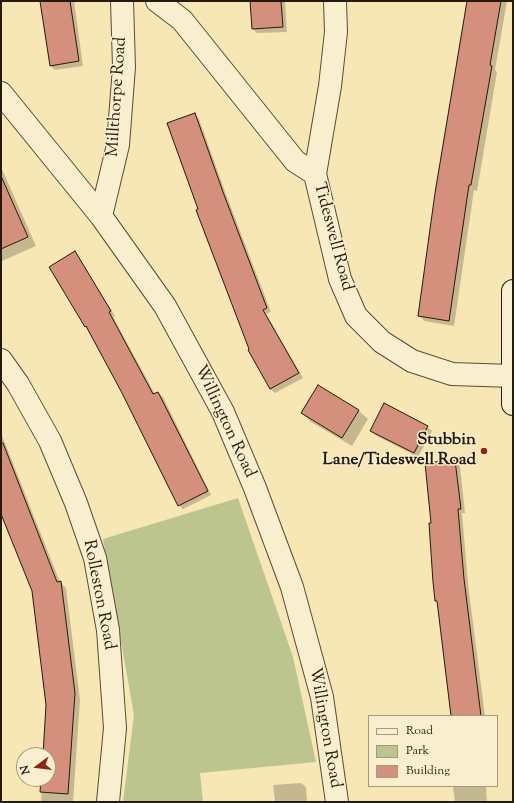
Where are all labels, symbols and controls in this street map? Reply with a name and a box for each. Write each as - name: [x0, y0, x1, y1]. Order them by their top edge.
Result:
- street label: Millthorpe Road: [104, 36, 132, 158]
- street label: Tideswell Road: [308, 181, 356, 293]
- street label: Willington Road: [189, 362, 259, 482]
- place label: Stubbin Lane/Tideswell Road: [323, 431, 476, 471]
- marker: Stubbin Lane/Tideswell Road: [479, 446, 489, 456]
- street label: Rolleston Road: [77, 538, 119, 652]
- street label: Willington Road: [303, 666, 345, 790]
- legend: [368, 715, 498, 787]
- text: Road: [406, 722, 433, 740]
- text: Park: [406, 742, 429, 760]
- north arrow: [16, 747, 56, 787]
- text: Building: [406, 762, 450, 780]
- text: N: [17, 764, 34, 776]

